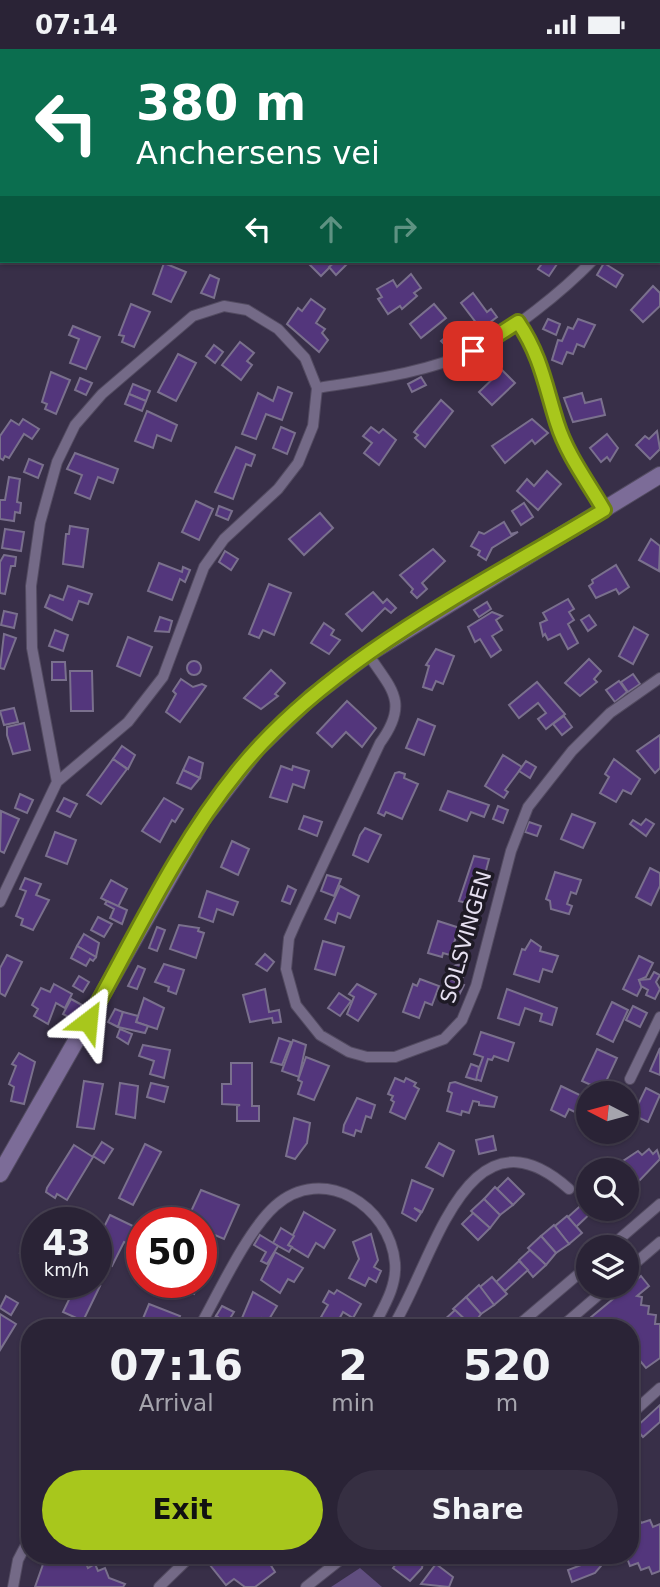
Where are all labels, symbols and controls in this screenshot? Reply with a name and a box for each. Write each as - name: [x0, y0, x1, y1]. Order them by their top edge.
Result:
- text: 07:14: [35, 10, 118, 40]
- text: 380 m: [136, 75, 306, 132]
- icon: left: [21, 77, 112, 168]
- text: Anchersens vei: [136, 134, 380, 172]
- icon: left: [239, 210, 277, 248]
- icon: ahead: [312, 210, 350, 248]
- icon: right: [385, 210, 423, 248]
- pin: [443, 321, 503, 381]
- icon: arrive: [454, 332, 492, 370]
- street label: SOLSVINGEN: [436, 868, 496, 1006]
- position arrow: [51, 984, 125, 1058]
- north arrow: [576, 1081, 639, 1145]
- map controls: [576, 1081, 639, 1298]
- button: search: [576, 1158, 639, 1221]
- speed limit sign: 50: [126, 1207, 217, 1298]
- text: 43: [42, 1223, 91, 1263]
- button: layers: [576, 1235, 639, 1298]
- text: km/h: [44, 1259, 89, 1280]
- text: 07:16: [109, 1341, 243, 1390]
- text: 2: [338, 1341, 368, 1390]
- text: 520: [463, 1341, 551, 1390]
- text: Arrival: [139, 1390, 214, 1416]
- text: min: [331, 1390, 375, 1416]
- text: m: [496, 1390, 518, 1416]
- button: Exit: [42, 1470, 323, 1550]
- button: Share: [337, 1470, 618, 1550]

